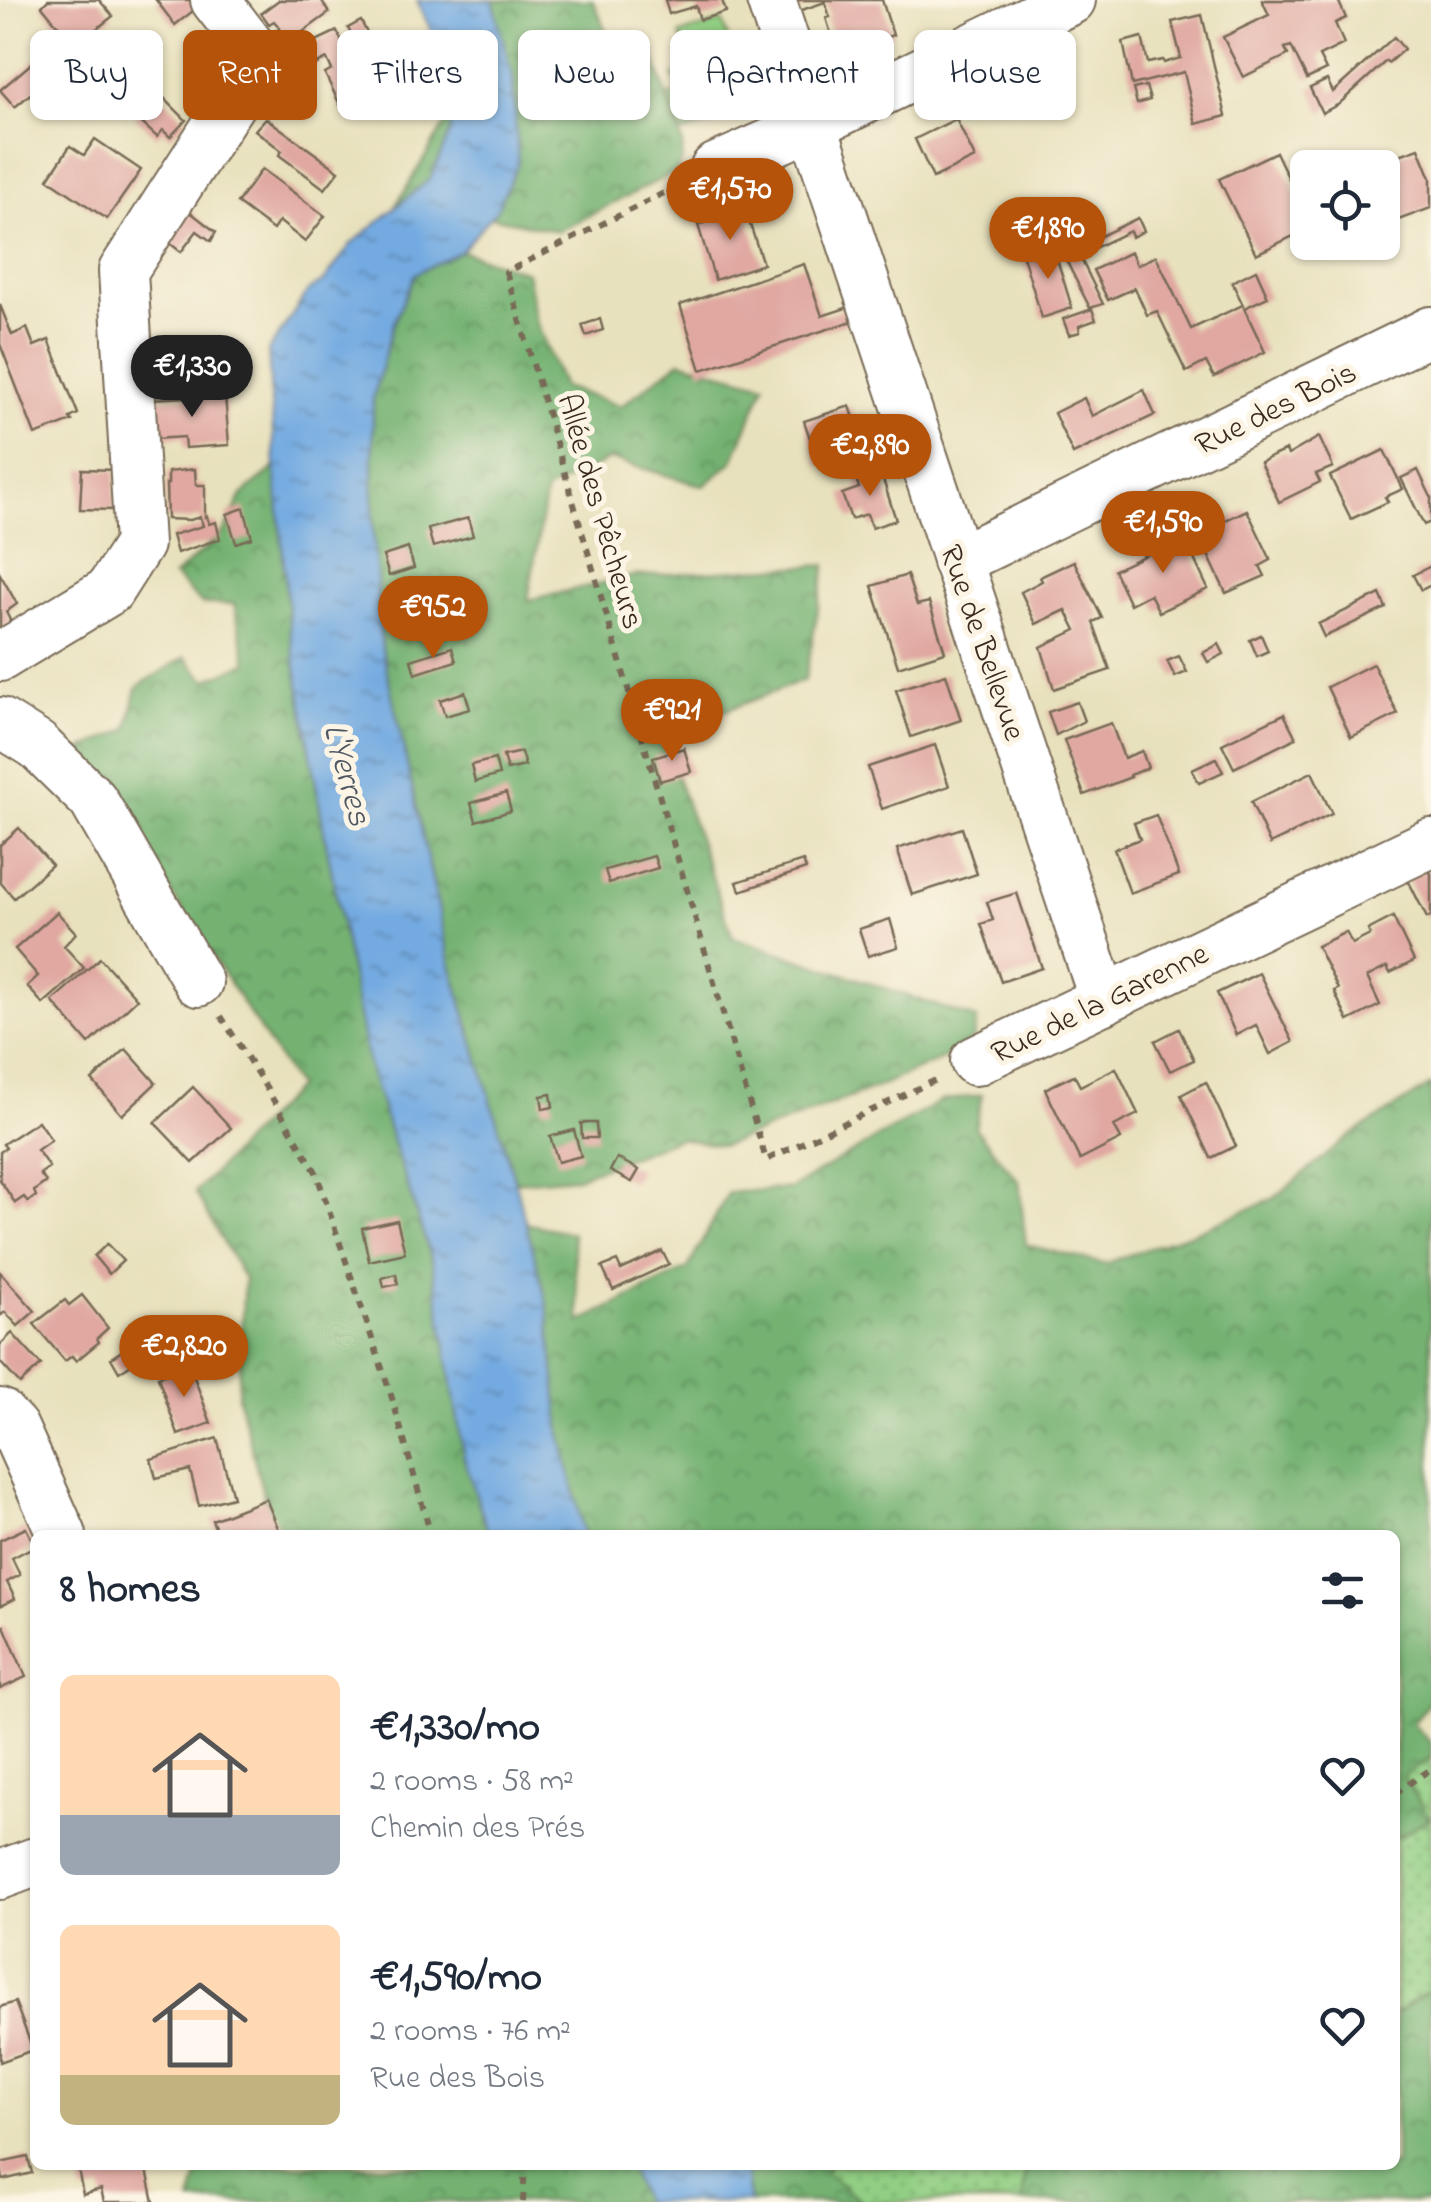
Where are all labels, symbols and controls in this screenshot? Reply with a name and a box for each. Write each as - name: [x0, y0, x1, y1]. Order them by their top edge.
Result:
- chip: Buy: [30, 30, 163, 120]
- chip: Rent: [183, 30, 317, 120]
- chip: Filters: [337, 30, 498, 120]
- chip: New: [518, 30, 650, 120]
- chip: Apartment: [670, 30, 894, 120]
- chip: House: [914, 30, 1076, 120]
- map controls: [1290, 150, 1400, 260]
- button: locate: [1290, 150, 1400, 260]
- pin: €1,570: [649, 158, 811, 243]
- text: €1,570: [688, 167, 772, 214]
- pin: €1,890: [967, 197, 1129, 282]
- text: €1,890: [1011, 206, 1085, 253]
- pin: €1,330: [111, 335, 273, 420]
- text: €1,330: [153, 344, 231, 391]
- street label: Rue des Bois: [1188, 351, 1366, 470]
- street label: Allée des Pêcheurs: [543, 389, 655, 635]
- pin: €2,890: [789, 414, 951, 499]
- text: €2,890: [830, 423, 910, 470]
- pin: €1,590: [1082, 491, 1244, 576]
- text: €1,590: [1123, 500, 1203, 547]
- street label: Rue de Bellevue: [925, 539, 1036, 748]
- pin: €952: [374, 576, 492, 661]
- text: €952: [400, 585, 466, 632]
- pin: €921: [613, 679, 731, 764]
- text: €921: [643, 688, 701, 735]
- water label: L'Yerres: [308, 718, 384, 832]
- street label: Rue de la Garenne: [984, 932, 1218, 1078]
- pin: €2,820: [103, 1315, 265, 1400]
- text: €2,820: [141, 1324, 227, 1371]
- text: 8 homes: [60, 1560, 201, 1621]
- icon: filters: [1315, 1563, 1370, 1618]
- text: €1,330/mo: [370, 1698, 540, 1759]
- icon: home: [140, 1715, 260, 1835]
- icon: heart: [1315, 1748, 1370, 1803]
- text: 2 rooms · 58 m²: [370, 1759, 574, 1806]
- text: Chemin des Prés: [370, 1806, 585, 1853]
- text: €1,590/mo: [370, 1948, 542, 2009]
- icon: home: [140, 1965, 260, 2085]
- icon: heart: [1315, 1998, 1370, 2053]
- text: 2 rooms · 76 m²: [370, 2009, 571, 2056]
- text: Rue des Bois: [370, 2056, 545, 2103]

